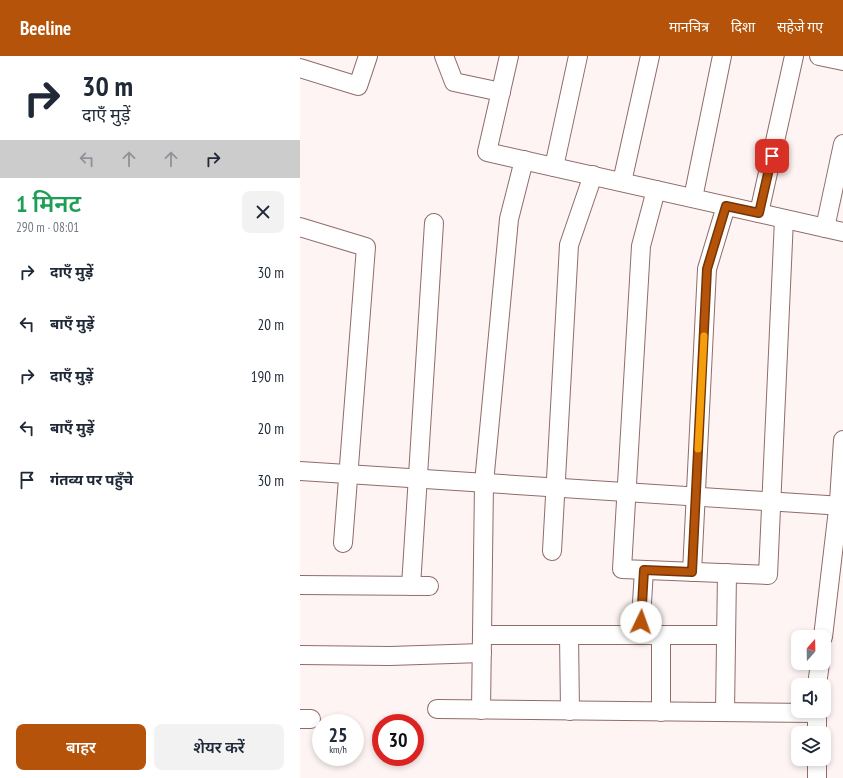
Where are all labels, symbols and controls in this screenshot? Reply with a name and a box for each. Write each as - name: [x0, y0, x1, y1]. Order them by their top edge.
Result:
- text: Beeline: [20, 16, 71, 40]
- text: मानचित्र: [669, 18, 709, 36]
- text: दिशा: [731, 18, 755, 36]
- text: सहेजे गए: [777, 18, 823, 36]
- text: 30 m: [82, 67, 133, 104]
- icon: right: [16, 72, 68, 124]
- text: दाएँ मुड़ें: [82, 103, 130, 126]
- pin: [755, 139, 789, 173]
- icon: arrive: [761, 145, 783, 167]
- icon: left: [76, 148, 98, 170]
- icon: ahead: [118, 148, 140, 170]
- icon: ahead: [160, 148, 182, 170]
- icon: right: [202, 148, 224, 170]
- text: 1 मिनट: [16, 188, 81, 219]
- button: close: [242, 191, 284, 233]
- text: 290 m · 08:01: [16, 219, 79, 236]
- icon: right: [16, 261, 38, 283]
- text: दाएँ मुड़ें: [50, 262, 93, 281]
- text: 30 m: [258, 263, 284, 282]
- icon: left: [16, 313, 38, 335]
- text: बाएँ मुड़ें: [50, 314, 94, 333]
- text: 20 m: [258, 315, 284, 334]
- icon: right: [16, 365, 38, 387]
- text: दाएँ मुड़ें: [50, 366, 93, 385]
- text: 190 m: [251, 367, 284, 386]
- icon: left: [16, 417, 38, 439]
- text: बाएँ मुड़ें: [50, 418, 94, 437]
- text: 20 m: [258, 419, 284, 438]
- icon: arrive: [16, 469, 38, 491]
- text: गंतव्य पर पहुँचे: [50, 470, 133, 489]
- text: 30 m: [258, 471, 284, 490]
- position arrow: [620, 601, 662, 643]
- north arrow: [791, 630, 831, 670]
- map controls: [791, 630, 831, 766]
- button: sound: [791, 678, 831, 718]
- speed limit sign: 30: [372, 714, 424, 766]
- text: 25: [328, 722, 348, 748]
- button: बाहर: [16, 724, 146, 770]
- button: शेयर करें: [154, 724, 284, 770]
- button: layers: [791, 726, 831, 766]
- text: km/h: [329, 743, 347, 756]

